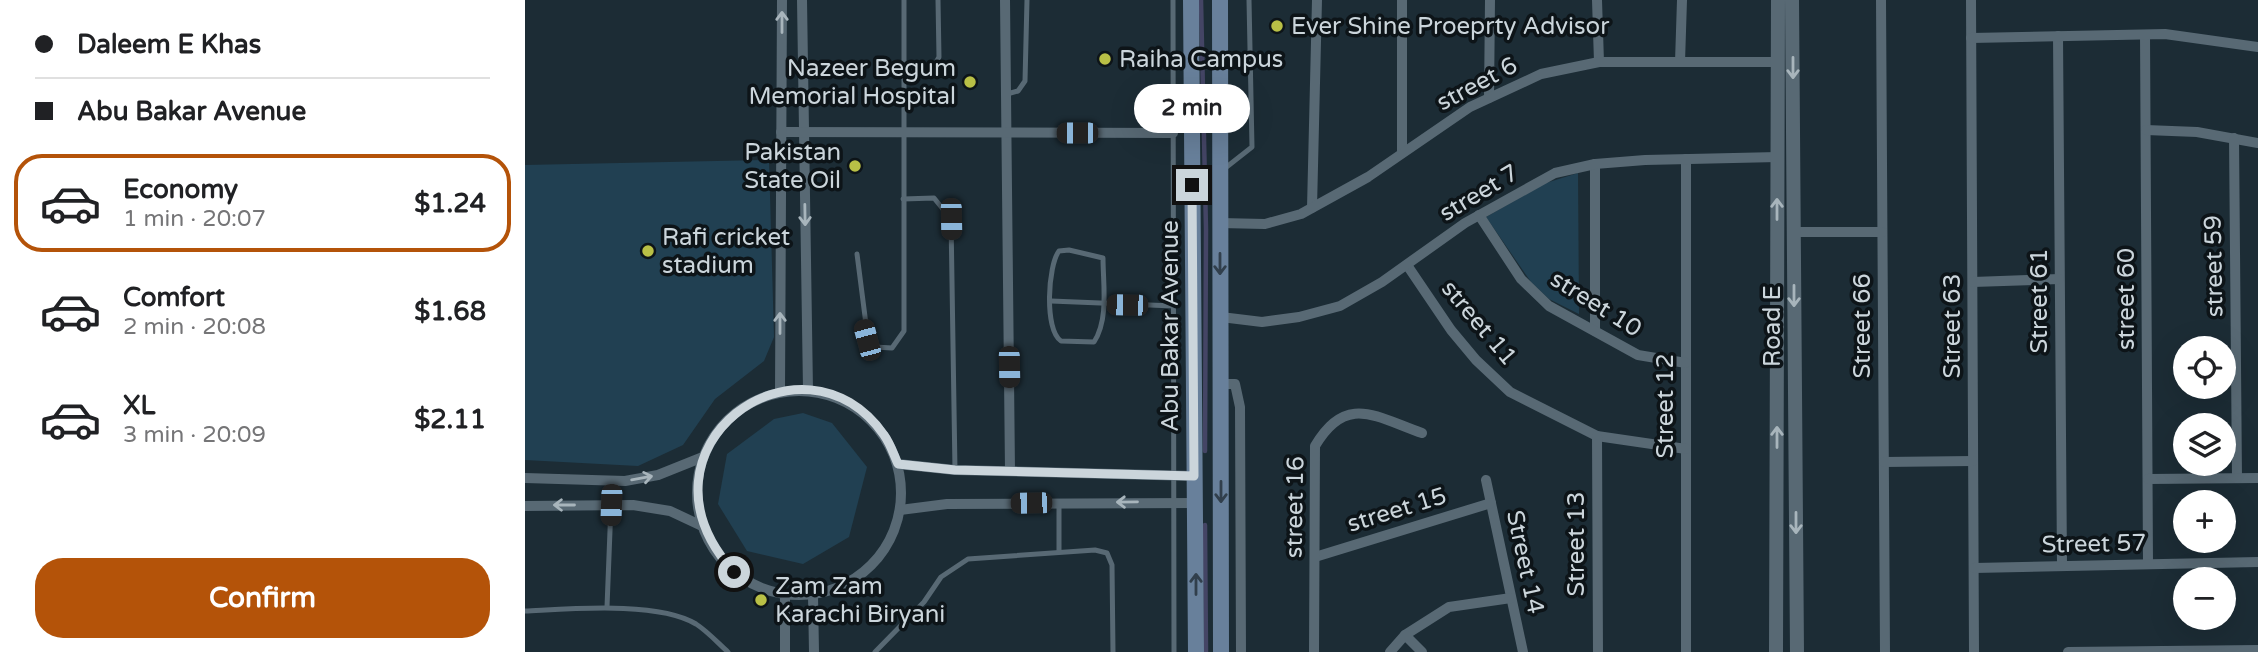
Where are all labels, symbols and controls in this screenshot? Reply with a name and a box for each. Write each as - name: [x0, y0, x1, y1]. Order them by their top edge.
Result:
- one-way arrow: [775, 11, 789, 34]
- place label: Ever Shine Proeprty Advisor: [1291, 12, 1610, 41]
- marker: Ever Shine Proeprty Advisor: [1269, 18, 1285, 34]
- text: Daleem E Khas: [77, 29, 261, 60]
- place label: Raiha Campus: [1119, 45, 1283, 74]
- marker: Raiha Campus: [1097, 51, 1113, 67]
- street label: street 6: [1432, 51, 1522, 117]
- place label: Nazeer Begum Memorial Hospital: [748, 54, 956, 111]
- one-way arrow: [1786, 56, 1799, 79]
- marker: Nazeer Begum Memorial Hospital: [962, 74, 978, 90]
- callout: 2 min: [1134, 83, 1250, 132]
- text: 2 min: [1161, 94, 1223, 122]
- text: Abu Bakar Avenue: [77, 96, 306, 127]
- car: [1057, 123, 1099, 144]
- place label: Pakistan State Oil: [744, 138, 841, 195]
- marker: Pakistan State Oil: [847, 158, 863, 174]
- street label: street 7: [1434, 158, 1524, 228]
- route end: [1176, 169, 1208, 201]
- icon: car: [39, 172, 102, 235]
- text: Economy: [123, 174, 238, 205]
- text: $1.24: [414, 188, 486, 219]
- car: [941, 198, 962, 240]
- one-way arrow: [1770, 198, 1784, 221]
- one-way arrow: [798, 203, 812, 226]
- text: 1 min · 20:07: [123, 205, 266, 233]
- street label: street 59: [2199, 215, 2229, 317]
- street label: Abu Bakar Avenue: [1156, 220, 1185, 432]
- place label: Rafi cricket stadium: [662, 223, 790, 280]
- marker: Rafi cricket stadium: [640, 243, 656, 259]
- street label: street 60: [2112, 248, 2141, 350]
- street label: Street 61: [2025, 249, 2054, 353]
- one-way arrow: [1213, 252, 1227, 275]
- street label: street 10: [1545, 265, 1647, 343]
- street label: Street 66: [1848, 274, 1877, 378]
- street label: Street 63: [1938, 274, 1967, 378]
- street label: street 11: [1435, 275, 1523, 371]
- icon: car: [39, 280, 102, 343]
- text: Comfort: [123, 282, 225, 313]
- one-way arrow: [1787, 284, 1801, 307]
- street label: Road E: [1758, 285, 1787, 367]
- car: [1106, 294, 1149, 316]
- text: $1.68: [414, 296, 486, 327]
- one-way arrow: [773, 312, 787, 335]
- text: 2 min · 20:08: [123, 313, 266, 341]
- car: [852, 317, 883, 363]
- map controls: [2173, 336, 2236, 630]
- button: locate: [2173, 336, 2236, 399]
- car: [999, 346, 1020, 388]
- street label: Street 12: [1651, 354, 1680, 458]
- icon: car: [39, 388, 102, 451]
- text: XL: [123, 390, 155, 421]
- text: $2.11: [414, 404, 486, 435]
- button: layers: [2173, 413, 2236, 476]
- text: 3 min · 20:09: [123, 421, 266, 449]
- one-way arrow: [1770, 426, 1784, 449]
- street label: street 16: [1280, 456, 1310, 558]
- one-way arrow: [630, 471, 653, 484]
- one-way arrow: [1214, 480, 1228, 503]
- street label: street 15: [1344, 481, 1450, 539]
- car: [600, 484, 623, 526]
- button: +: [2173, 490, 2236, 553]
- car: [1010, 492, 1053, 514]
- street label: Street 13: [1562, 492, 1591, 596]
- one-way arrow: [1116, 495, 1139, 509]
- one-way arrow: [553, 499, 576, 512]
- street label: Street 14: [1500, 508, 1550, 616]
- one-way arrow: [1789, 511, 1803, 534]
- street label: Street 57: [2041, 529, 2147, 559]
- route start: [718, 556, 750, 588]
- button: Confirm: [35, 558, 490, 638]
- button: −: [2173, 567, 2236, 630]
- place label: Zam Zam Karachi Biryani: [775, 572, 945, 629]
- one-way arrow: [1189, 573, 1203, 596]
- marker: Zam Zam Karachi Biryani: [753, 592, 769, 608]

